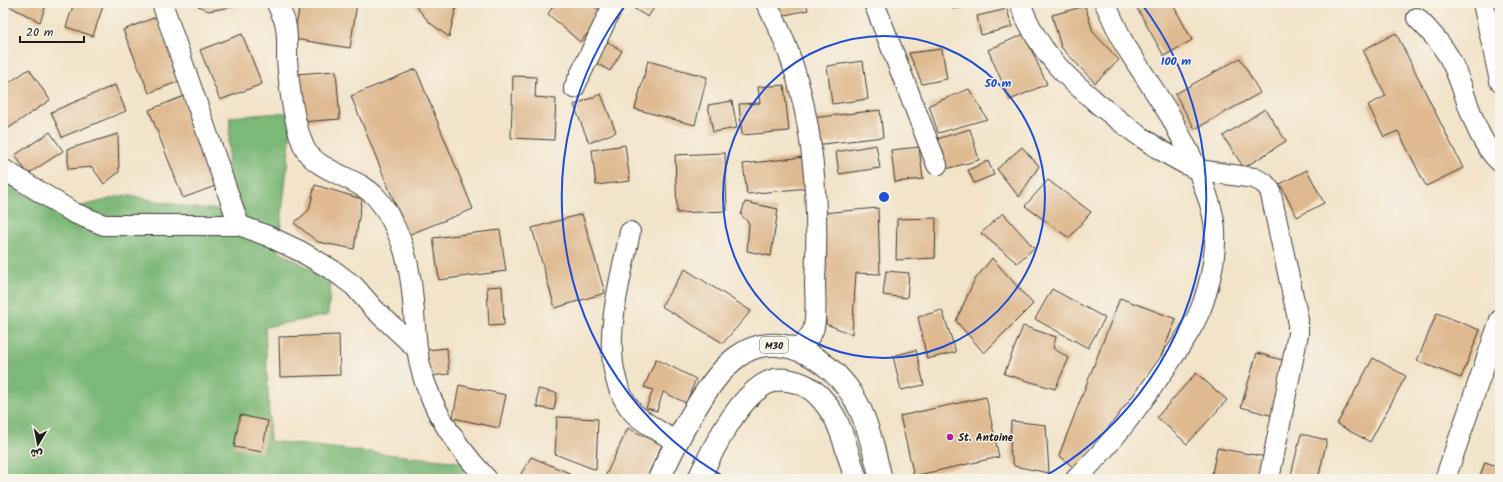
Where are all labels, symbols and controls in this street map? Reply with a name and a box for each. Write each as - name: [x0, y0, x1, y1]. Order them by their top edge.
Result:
- scale bar: [20, 18, 84, 44]
- text: 20 m: [26, 23, 54, 42]
- text: 100 m: [1161, 52, 1191, 71]
- text: 50 m: [984, 74, 1012, 93]
- centre of rings: [877, 190, 891, 204]
- road number: M30: [760, 337, 788, 353]
- north arrow: [18, 424, 58, 464]
- place label: St. Antoine: [958, 429, 1014, 447]
- marker: St. Antoine: [945, 432, 955, 442]
- text: ش: [29, 443, 44, 463]

